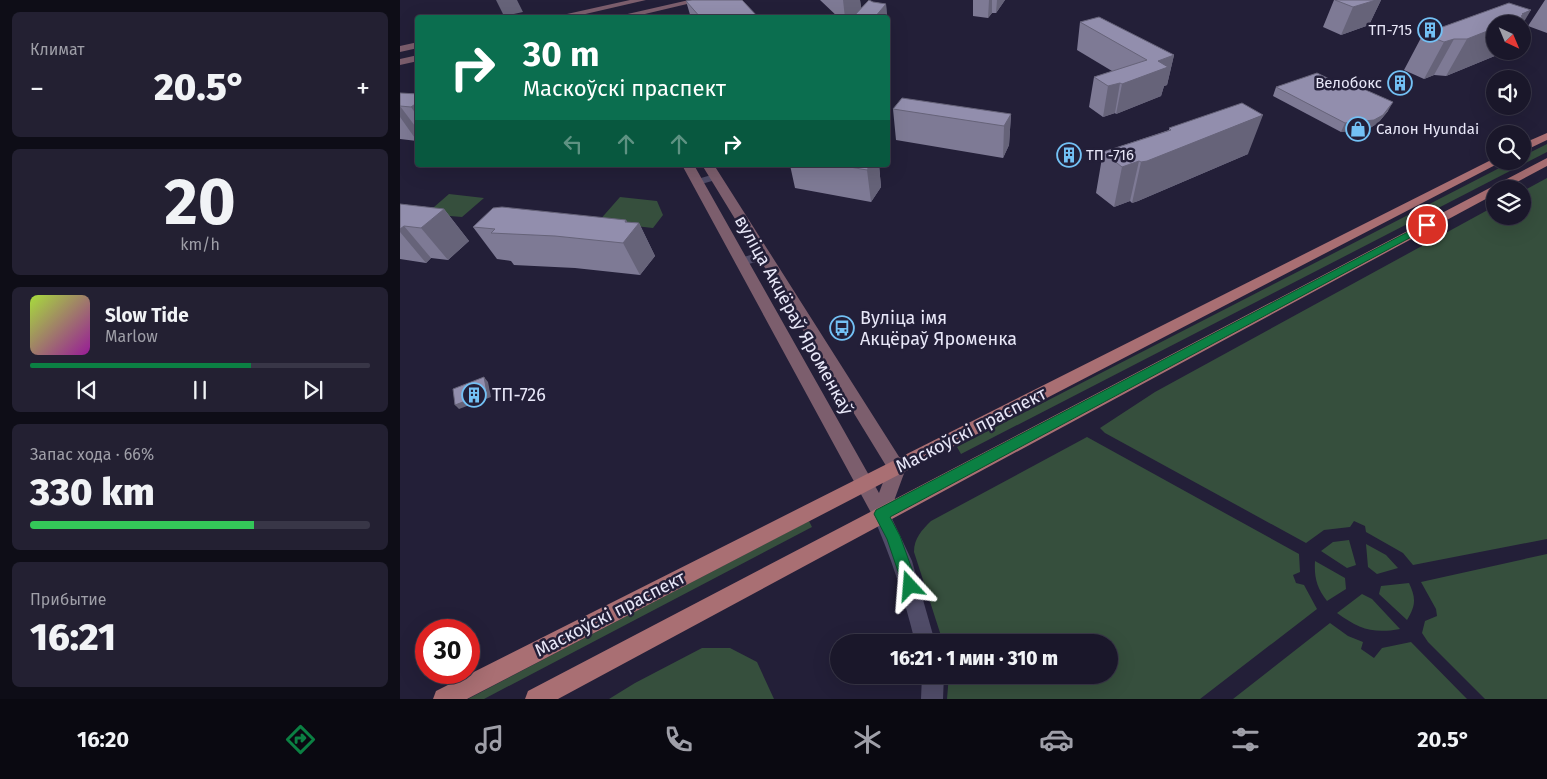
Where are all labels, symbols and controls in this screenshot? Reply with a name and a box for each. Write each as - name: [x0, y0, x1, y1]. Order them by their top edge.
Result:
- north arrow: [1486, 15, 1531, 60]
- map controls: [1486, 15, 1531, 225]
- building icon: ТП-715: [1417, 17, 1443, 43]
- place label: ТП-715: [1369, 21, 1412, 39]
- text: 30 m: [523, 33, 600, 75]
- icon: right: [440, 35, 505, 100]
- text: Климат: [30, 40, 85, 59]
- text: 20.5°: [154, 64, 246, 110]
- building icon: Велобокс: [1387, 70, 1413, 96]
- button: sound: [1486, 70, 1531, 115]
- text: −: [30, 72, 44, 105]
- text: +: [356, 72, 370, 105]
- place label: Велобокс: [1315, 74, 1382, 92]
- text: Маскоўскі праспект: [523, 75, 726, 102]
- shop icon: Салон Hyundai: [1345, 116, 1371, 142]
- place label: Салон Hyundai: [1376, 120, 1479, 138]
- button: search: [1486, 125, 1531, 170]
- icon: left: [559, 130, 587, 158]
- icon: ahead: [612, 130, 640, 158]
- icon: ahead: [665, 130, 693, 158]
- icon: right: [718, 130, 746, 158]
- building icon: ТП -716: [1056, 142, 1082, 168]
- place label: ТП -716: [1086, 146, 1134, 164]
- text: 20: [164, 163, 236, 241]
- button: layers: [1486, 180, 1531, 225]
- pin: [1406, 204, 1448, 246]
- street label: вуліца Акцёраў Яроменкаў: [730, 211, 858, 419]
- icon: arrive: [1413, 211, 1441, 239]
- text: km/h: [180, 235, 220, 254]
- text: Slow Tide: [105, 304, 189, 327]
- place label: Вуліца імя Акцёраў Яроменка: [860, 307, 1017, 350]
- bus stop icon: Вуліца імя Акцёраў Яроменка: [829, 315, 855, 341]
- text: Marlow: [105, 327, 158, 346]
- icon: previous: [73, 376, 101, 404]
- icon: pause: [186, 376, 214, 404]
- icon: next: [299, 376, 327, 404]
- building icon: ТП-726: [461, 382, 487, 408]
- street label: Маскоўскі праспект: [892, 382, 1051, 477]
- place label: ТП-726: [492, 384, 546, 406]
- text: Запас хода · 66%: [30, 445, 154, 464]
- text: 330 km: [30, 469, 155, 515]
- position arrow: [883, 559, 935, 611]
- street label: Маскоўскі праспект: [531, 566, 690, 661]
- text: Прибытие: [30, 590, 106, 609]
- text: 16:21: [30, 614, 116, 660]
- speed limit sign: 30: [415, 619, 480, 684]
- text: 16:21 · 1 мин · 310 m: [890, 647, 1058, 670]
- icon: directions: [283, 722, 318, 757]
- icon: music: [472, 722, 507, 757]
- icon: phone: [661, 722, 696, 757]
- icon: climate: [850, 722, 885, 757]
- icon: car: [1039, 722, 1074, 757]
- icon: filters: [1228, 722, 1263, 757]
- text: 16:20: [77, 726, 129, 753]
- text: 20.5°: [1417, 726, 1470, 753]

